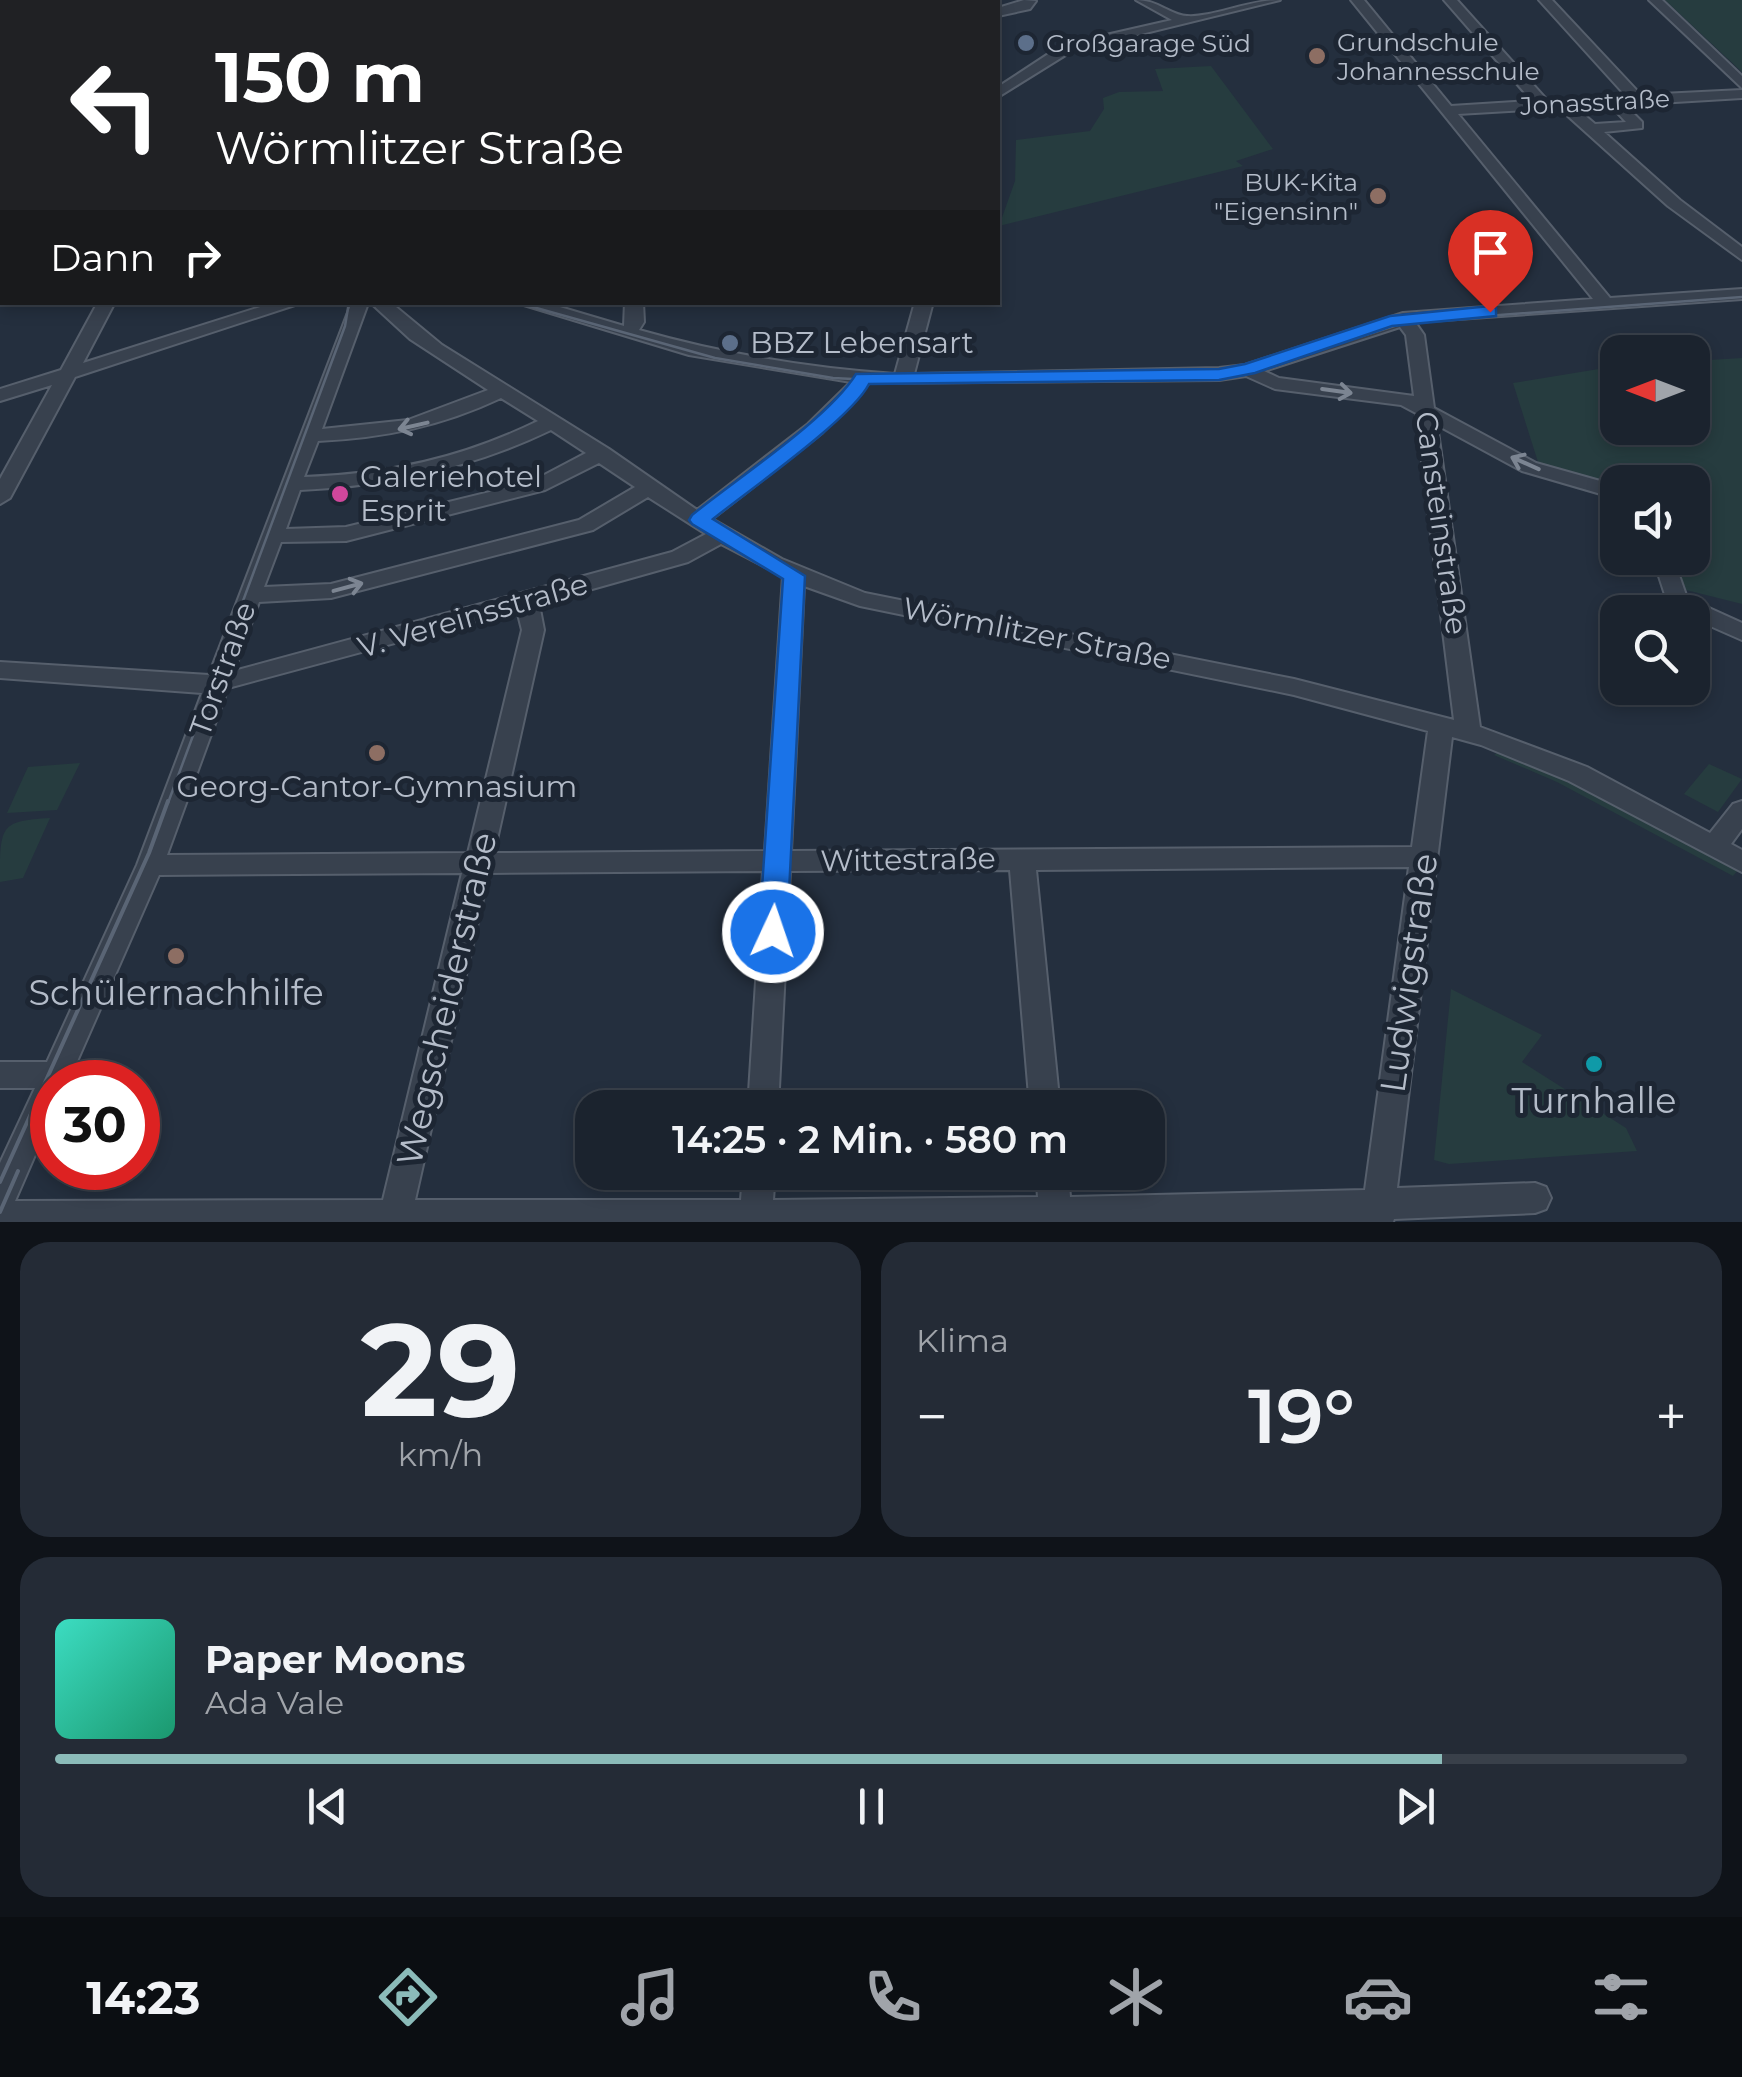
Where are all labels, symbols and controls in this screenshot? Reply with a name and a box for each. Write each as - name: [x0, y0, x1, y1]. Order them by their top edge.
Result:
- place label: Grundschule Johannesschule: [1336, 27, 1540, 86]
- place label: Großgarage Süd: [1046, 28, 1251, 58]
- marker: Großgarage Süd: [1015, 32, 1037, 54]
- text: 150 m: [215, 34, 425, 120]
- icon: left: [50, 40, 180, 170]
- marker: Grundschule Johannesschule: [1306, 45, 1328, 67]
- street label: Jonasstraße: [1518, 83, 1671, 121]
- text: Wörmlitzer Straße: [215, 120, 624, 175]
- place label: BUK-Kita "Eigensinn": [1214, 167, 1358, 226]
- marker: BUK-Kita "Eigensinn": [1367, 185, 1389, 207]
- pin: [1448, 210, 1533, 313]
- icon: arrive: [1463, 225, 1518, 280]
- icon: right: [175, 230, 230, 285]
- text: Dann: [50, 234, 155, 281]
- place label: BBZ Lebensart: [750, 324, 974, 361]
- marker: BBZ Lebensart: [719, 332, 741, 354]
- north arrow: [1600, 335, 1710, 445]
- map controls: [1600, 335, 1710, 705]
- one-way arrow: [1320, 382, 1353, 401]
- street label: Cansteinstraße: [1408, 409, 1475, 637]
- one-way arrow: [398, 418, 430, 436]
- one-way arrow: [1510, 453, 1541, 471]
- place label: Galeriehotel Esprit: [360, 458, 542, 529]
- button: sound: [1600, 465, 1710, 575]
- marker: Galeriehotel Esprit: [329, 483, 351, 505]
- street label: V. Vereinsstraße: [354, 565, 592, 666]
- one-way arrow: [331, 577, 363, 595]
- street label: Wörmlitzer Straße: [900, 589, 1174, 678]
- button: search: [1600, 595, 1710, 705]
- street label: Torstraße: [181, 597, 264, 741]
- marker: Georg-Cantor-Gymnasium: [366, 742, 388, 764]
- place label: Georg-Cantor-Gymnasium: [177, 768, 577, 805]
- street label: Wegscheiderstraße: [387, 828, 506, 1170]
- street label: Wittestraße: [820, 839, 996, 880]
- street label: Ludwigstraße: [1370, 851, 1447, 1095]
- position arrow: [721, 880, 825, 984]
- marker: Schülernachhilfe: [165, 945, 187, 967]
- place label: Schülernachhilfe: [28, 971, 324, 1014]
- marker: Turnhalle: [1583, 1053, 1605, 1075]
- speed limit sign: 30: [30, 1060, 160, 1190]
- place label: Turnhalle: [1512, 1079, 1676, 1122]
- text: 14:25 · 2 Min. · 580 m: [672, 1116, 1068, 1163]
- text: 29: [361, 1290, 520, 1449]
- text: Klima: [916, 1321, 1009, 1360]
- text: 19°: [1248, 1370, 1355, 1462]
- text: −: [916, 1383, 948, 1450]
- text: +: [1655, 1383, 1687, 1450]
- text: km/h: [398, 1435, 483, 1474]
- text: Paper Moons: [205, 1636, 466, 1683]
- text: Ada Vale: [205, 1683, 344, 1722]
- icon: previous: [300, 1779, 355, 1834]
- icon: pause: [844, 1779, 899, 1834]
- icon: next: [1388, 1779, 1443, 1834]
- icon: directions: [373, 1962, 443, 2032]
- icon: music: [615, 1962, 685, 2032]
- icon: phone: [858, 1962, 928, 2032]
- icon: climate: [1101, 1962, 1171, 2032]
- icon: car: [1343, 1962, 1413, 2032]
- icon: filters: [1586, 1962, 1656, 2032]
- text: 14:23: [86, 1970, 200, 2025]

